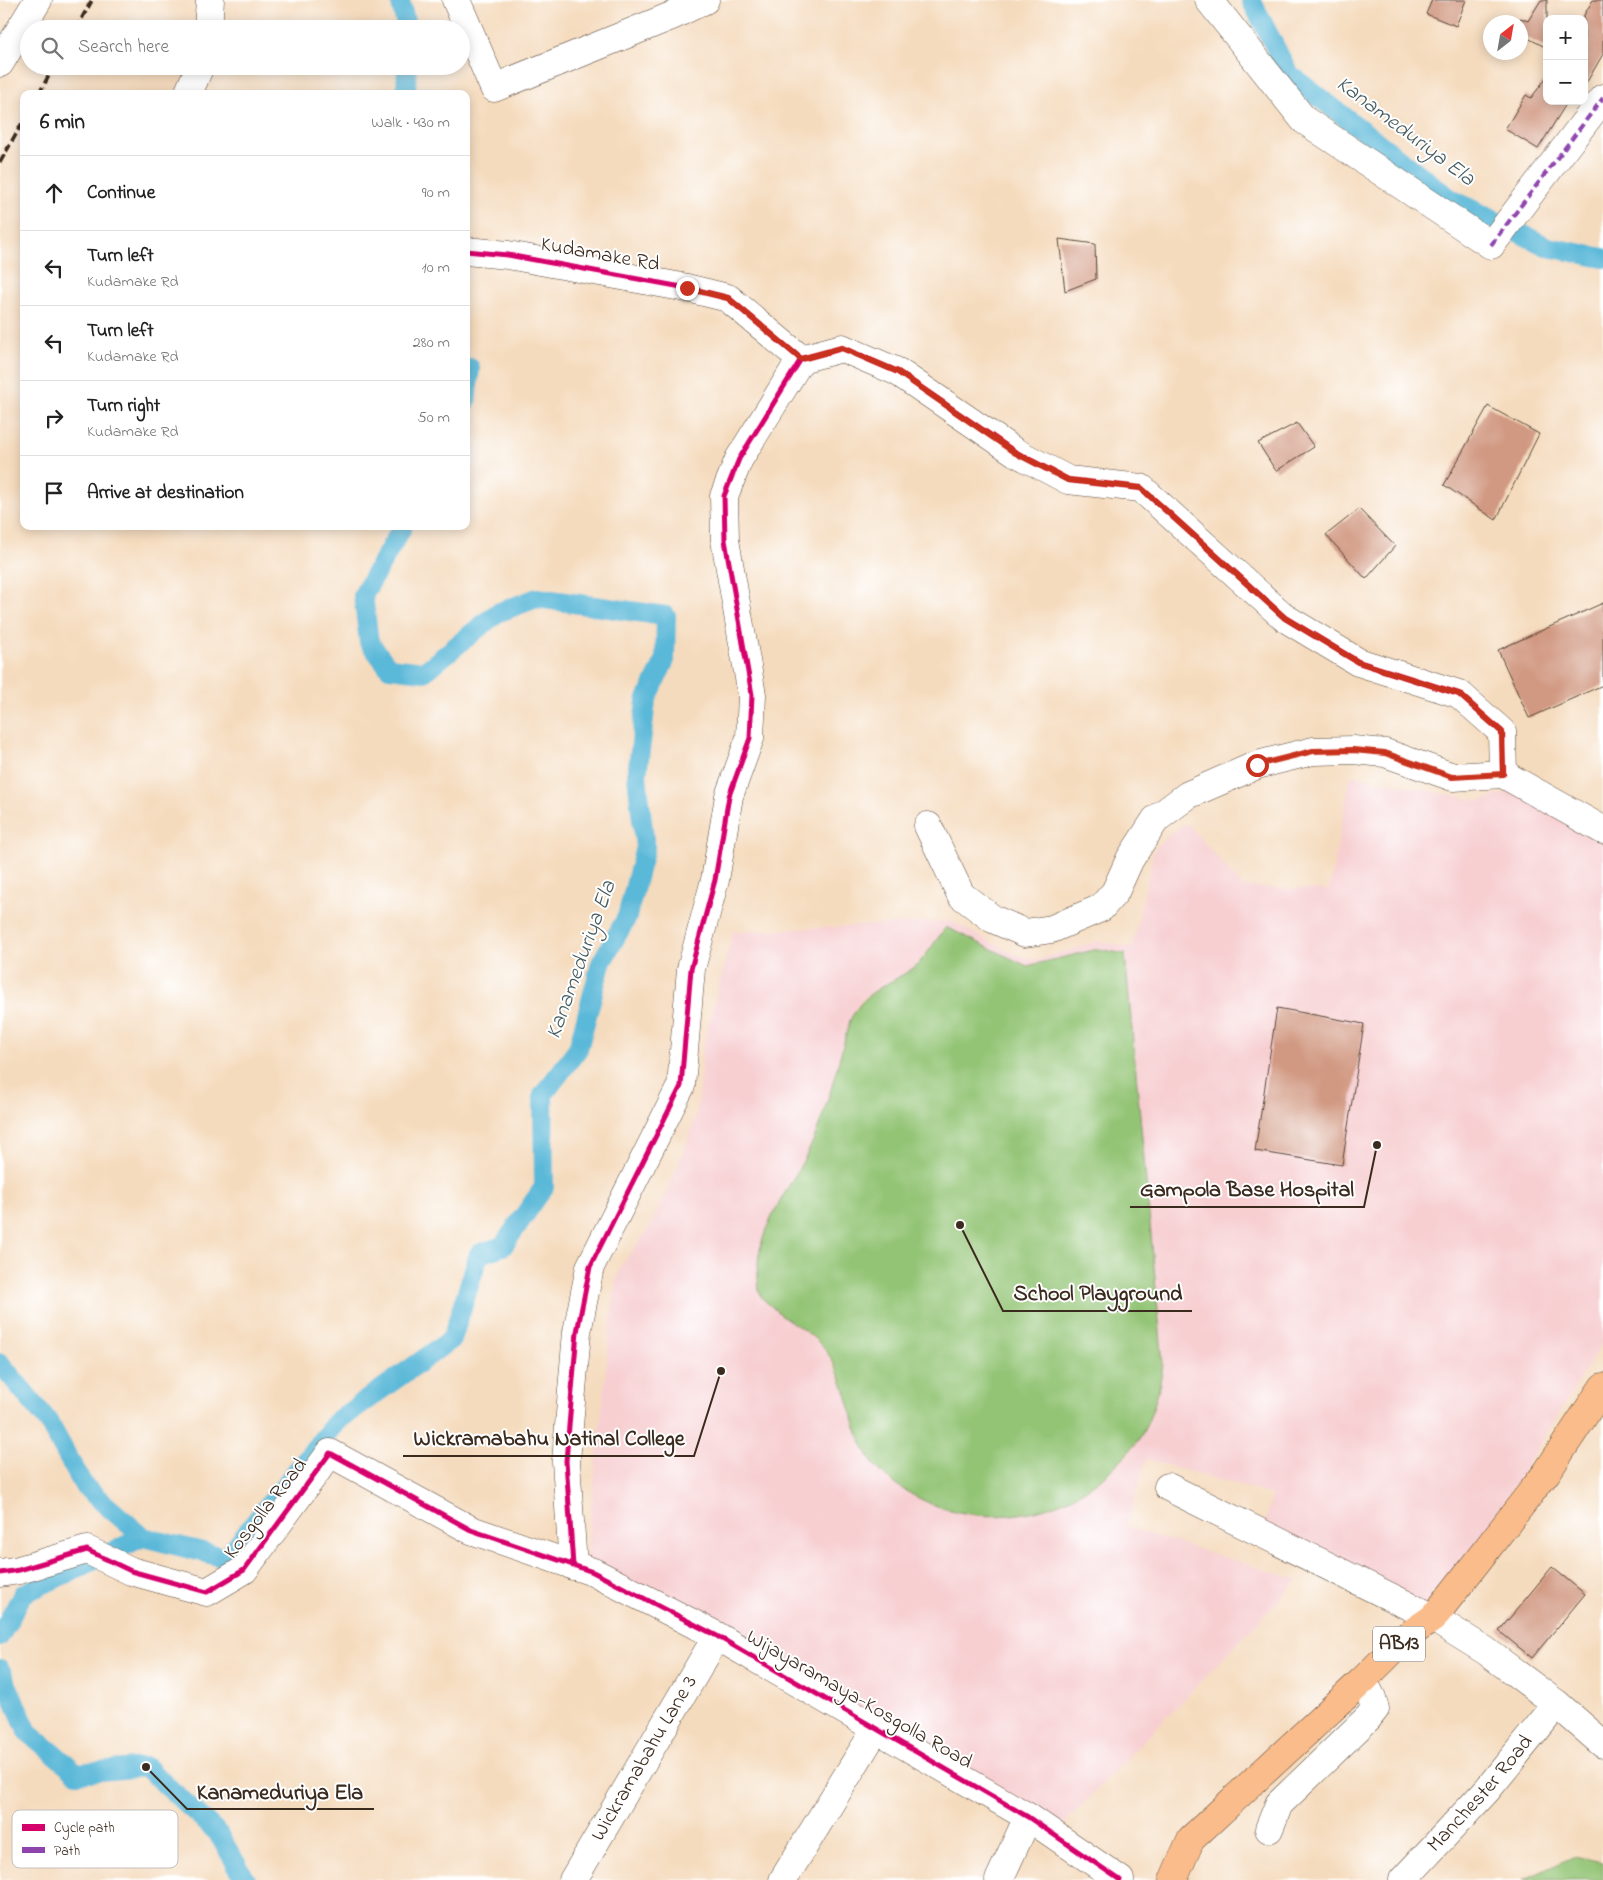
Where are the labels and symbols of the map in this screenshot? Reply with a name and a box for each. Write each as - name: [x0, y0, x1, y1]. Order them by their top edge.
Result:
- north arrow: [1483, 15, 1528, 60]
- water label: Kanameduriya Ela: [1329, 69, 1482, 196]
- street label: Kudamake Rd: [538, 230, 662, 280]
- route end: [676, 277, 699, 300]
- route start: [1246, 754, 1269, 777]
- water label: Kanameduriya Ela: [539, 875, 626, 1044]
- callout: Gampola Base Hospital: [1130, 1170, 1364, 1207]
- text: Gampola Base Hospital: [1140, 1175, 1354, 1207]
- callout: School Playground: [1003, 1274, 1192, 1311]
- text: School Playground: [1014, 1279, 1183, 1312]
- callout: Wickramabahu Natinal College: [403, 1419, 694, 1456]
- text: Wickramabahu Natinal College: [414, 1424, 686, 1457]
- street label: Kosgolla Road: [217, 1452, 317, 1567]
- street label: Wijayaramaya-Kosgolla Road: [739, 1623, 978, 1779]
- road number: AB13: [1373, 1626, 1425, 1662]
- street label: Wickramabahu Lane 3: [584, 1670, 705, 1847]
- street label: Manchester Road: [1421, 1729, 1541, 1859]
- callout: Kanameduriya Ela: [187, 1772, 374, 1809]
- text: Kanameduriya Ela: [197, 1778, 363, 1811]
- legend: [12, 1810, 178, 1868]
- text: Cycle path: [54, 1818, 115, 1840]
- text: Path: [54, 1841, 80, 1862]

